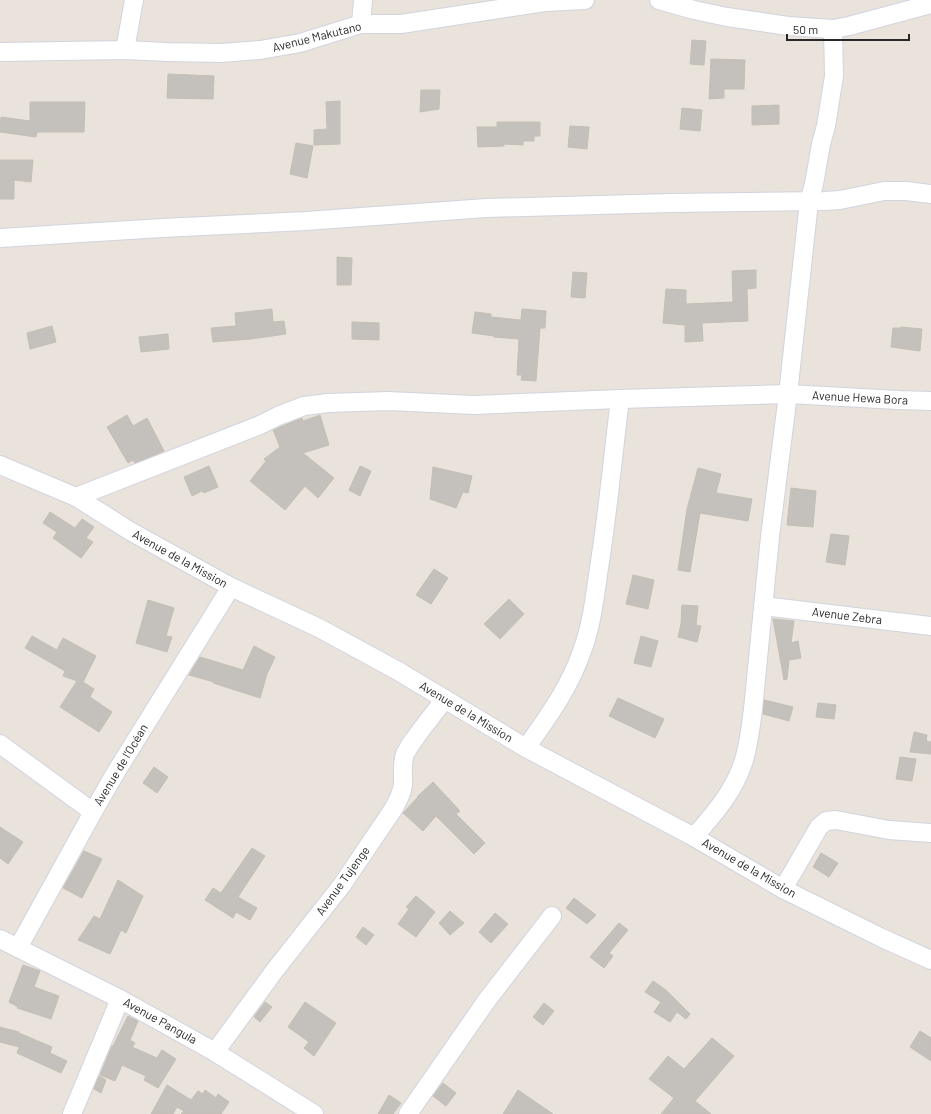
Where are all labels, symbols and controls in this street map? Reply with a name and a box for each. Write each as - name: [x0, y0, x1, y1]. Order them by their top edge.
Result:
- scale bar: [787, 16, 909, 42]
- street label: Avenue Makutano: [271, 18, 363, 54]
- text: 50 m: [793, 22, 818, 36]
- street label: Avenue Hewa Bora: [812, 387, 908, 407]
- street label: Avenue de la Mission: [131, 526, 230, 590]
- street label: Avenue Zebra: [811, 604, 883, 626]
- street label: Avenue de la Mission: [417, 678, 516, 745]
- street label: Avenue de l'Océan: [90, 721, 150, 808]
- street label: Avenue de la Mission: [700, 835, 799, 900]
- street label: Avenue Tujenge: [312, 843, 372, 918]
- street label: Avenue Pangula: [121, 994, 200, 1046]

